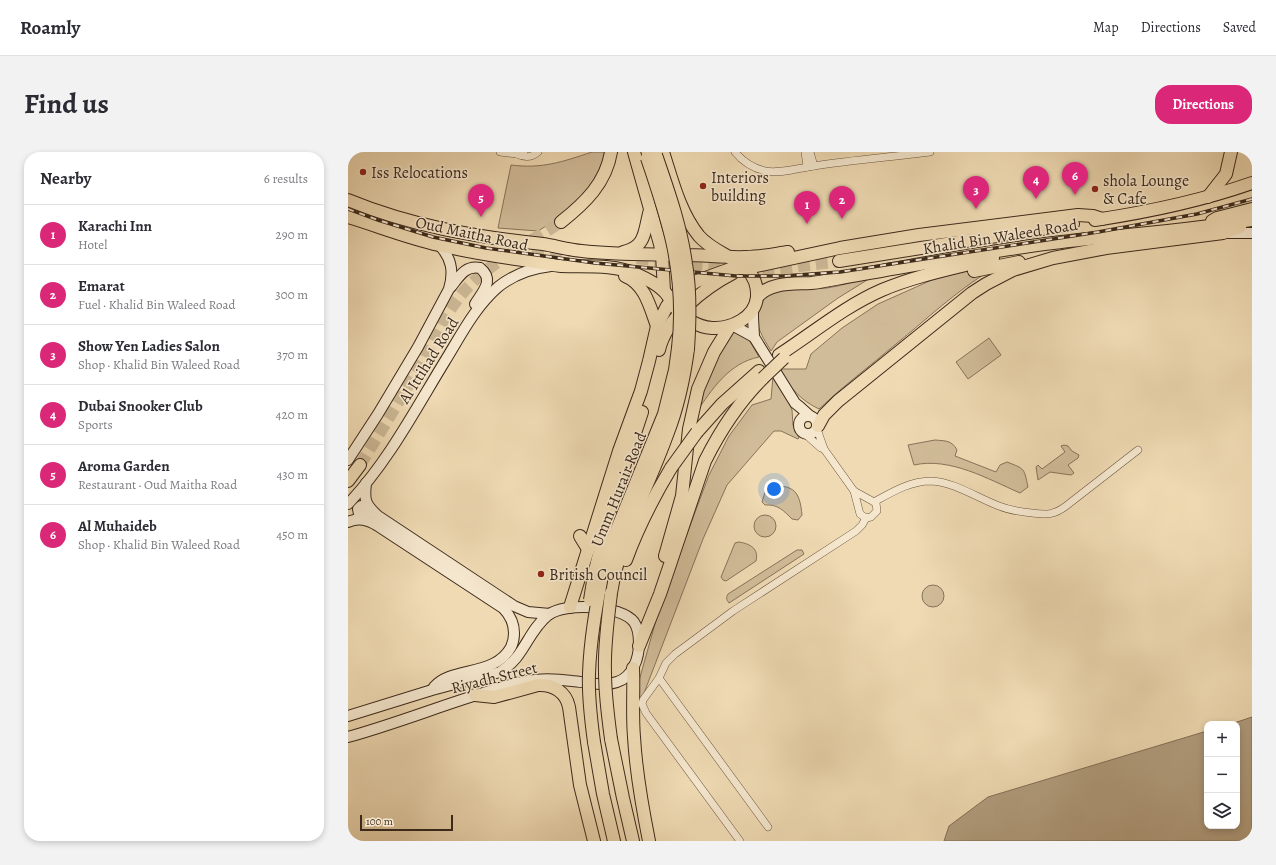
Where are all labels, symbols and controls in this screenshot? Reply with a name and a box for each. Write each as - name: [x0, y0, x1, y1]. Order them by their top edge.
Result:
- text: Roamly: [20, 15, 80, 41]
- text: Map: [1093, 18, 1119, 37]
- text: Directions: [1141, 18, 1201, 37]
- text: Saved: [1223, 18, 1256, 37]
- text: Find us: [24, 85, 109, 123]
- button: Directions: [1155, 85, 1252, 124]
- place label: Iss Relocations: [371, 162, 468, 184]
- pin: 6: [1062, 162, 1088, 195]
- pin: 4: [1023, 166, 1049, 199]
- text: Nearby: [40, 167, 91, 190]
- marker: Iss Relocations: [358, 167, 368, 177]
- place label: Interiors building: [711, 167, 769, 207]
- text: 6 results: [264, 170, 308, 187]
- place label: shola Lounge & Cafe: [1103, 170, 1189, 210]
- pin: 3: [963, 176, 989, 209]
- marker: Interiors building: [698, 181, 708, 191]
- pin: 5: [468, 184, 494, 217]
- marker: shola Lounge & Cafe: [1090, 184, 1100, 194]
- pin: 2: [829, 186, 855, 219]
- pin: 1: [794, 191, 820, 224]
- street label: Oud Maitha Road: [413, 211, 531, 257]
- street label: Khalid Bin Waleed Road: [921, 214, 1080, 260]
- text: Karachi Inn: [78, 216, 152, 236]
- text: 1: [51, 226, 55, 243]
- text: 290 m: [276, 226, 308, 243]
- text: Hotel: [78, 236, 107, 253]
- text: Emarat: [78, 276, 125, 296]
- text: 2: [50, 286, 56, 303]
- text: 300 m: [275, 286, 308, 303]
- text: Fuel · Khalid Bin Waleed Road: [78, 296, 236, 313]
- street label: Al Ittihad Road: [393, 313, 464, 409]
- text: Show Yen Ladies Salon: [78, 336, 220, 356]
- text: 3: [50, 346, 56, 363]
- text: 370 m: [277, 346, 308, 363]
- text: Shop · Khalid Bin Waleed Road: [78, 356, 240, 373]
- text: Dubai Snooker Club: [78, 396, 203, 416]
- text: 4: [50, 406, 56, 423]
- text: 420 m: [276, 406, 308, 423]
- text: Sports: [78, 416, 113, 433]
- street label: Umm Hurair Road: [586, 428, 652, 550]
- text: Aroma Garden: [78, 456, 170, 476]
- text: 5: [50, 466, 56, 483]
- text: 430 m: [276, 466, 308, 483]
- text: Restaurant · Oud Maitha Road: [78, 476, 237, 493]
- your location: [764, 479, 784, 499]
- text: Al Muhaideb: [78, 516, 157, 536]
- text: 6: [50, 526, 56, 543]
- text: 450 m: [276, 526, 308, 543]
- text: Shop · Khalid Bin Waleed Road: [78, 536, 240, 553]
- place label: British Council: [549, 564, 647, 586]
- marker: British Council: [536, 569, 546, 579]
- street label: Riyadh Street: [449, 657, 540, 699]
- map controls: [1204, 721, 1240, 829]
- button: +: [1204, 721, 1240, 757]
- button: −: [1204, 757, 1240, 793]
- button: layers: [1204, 793, 1240, 829]
- scale bar: [360, 813, 453, 832]
- text: 100 m: [366, 814, 393, 829]

